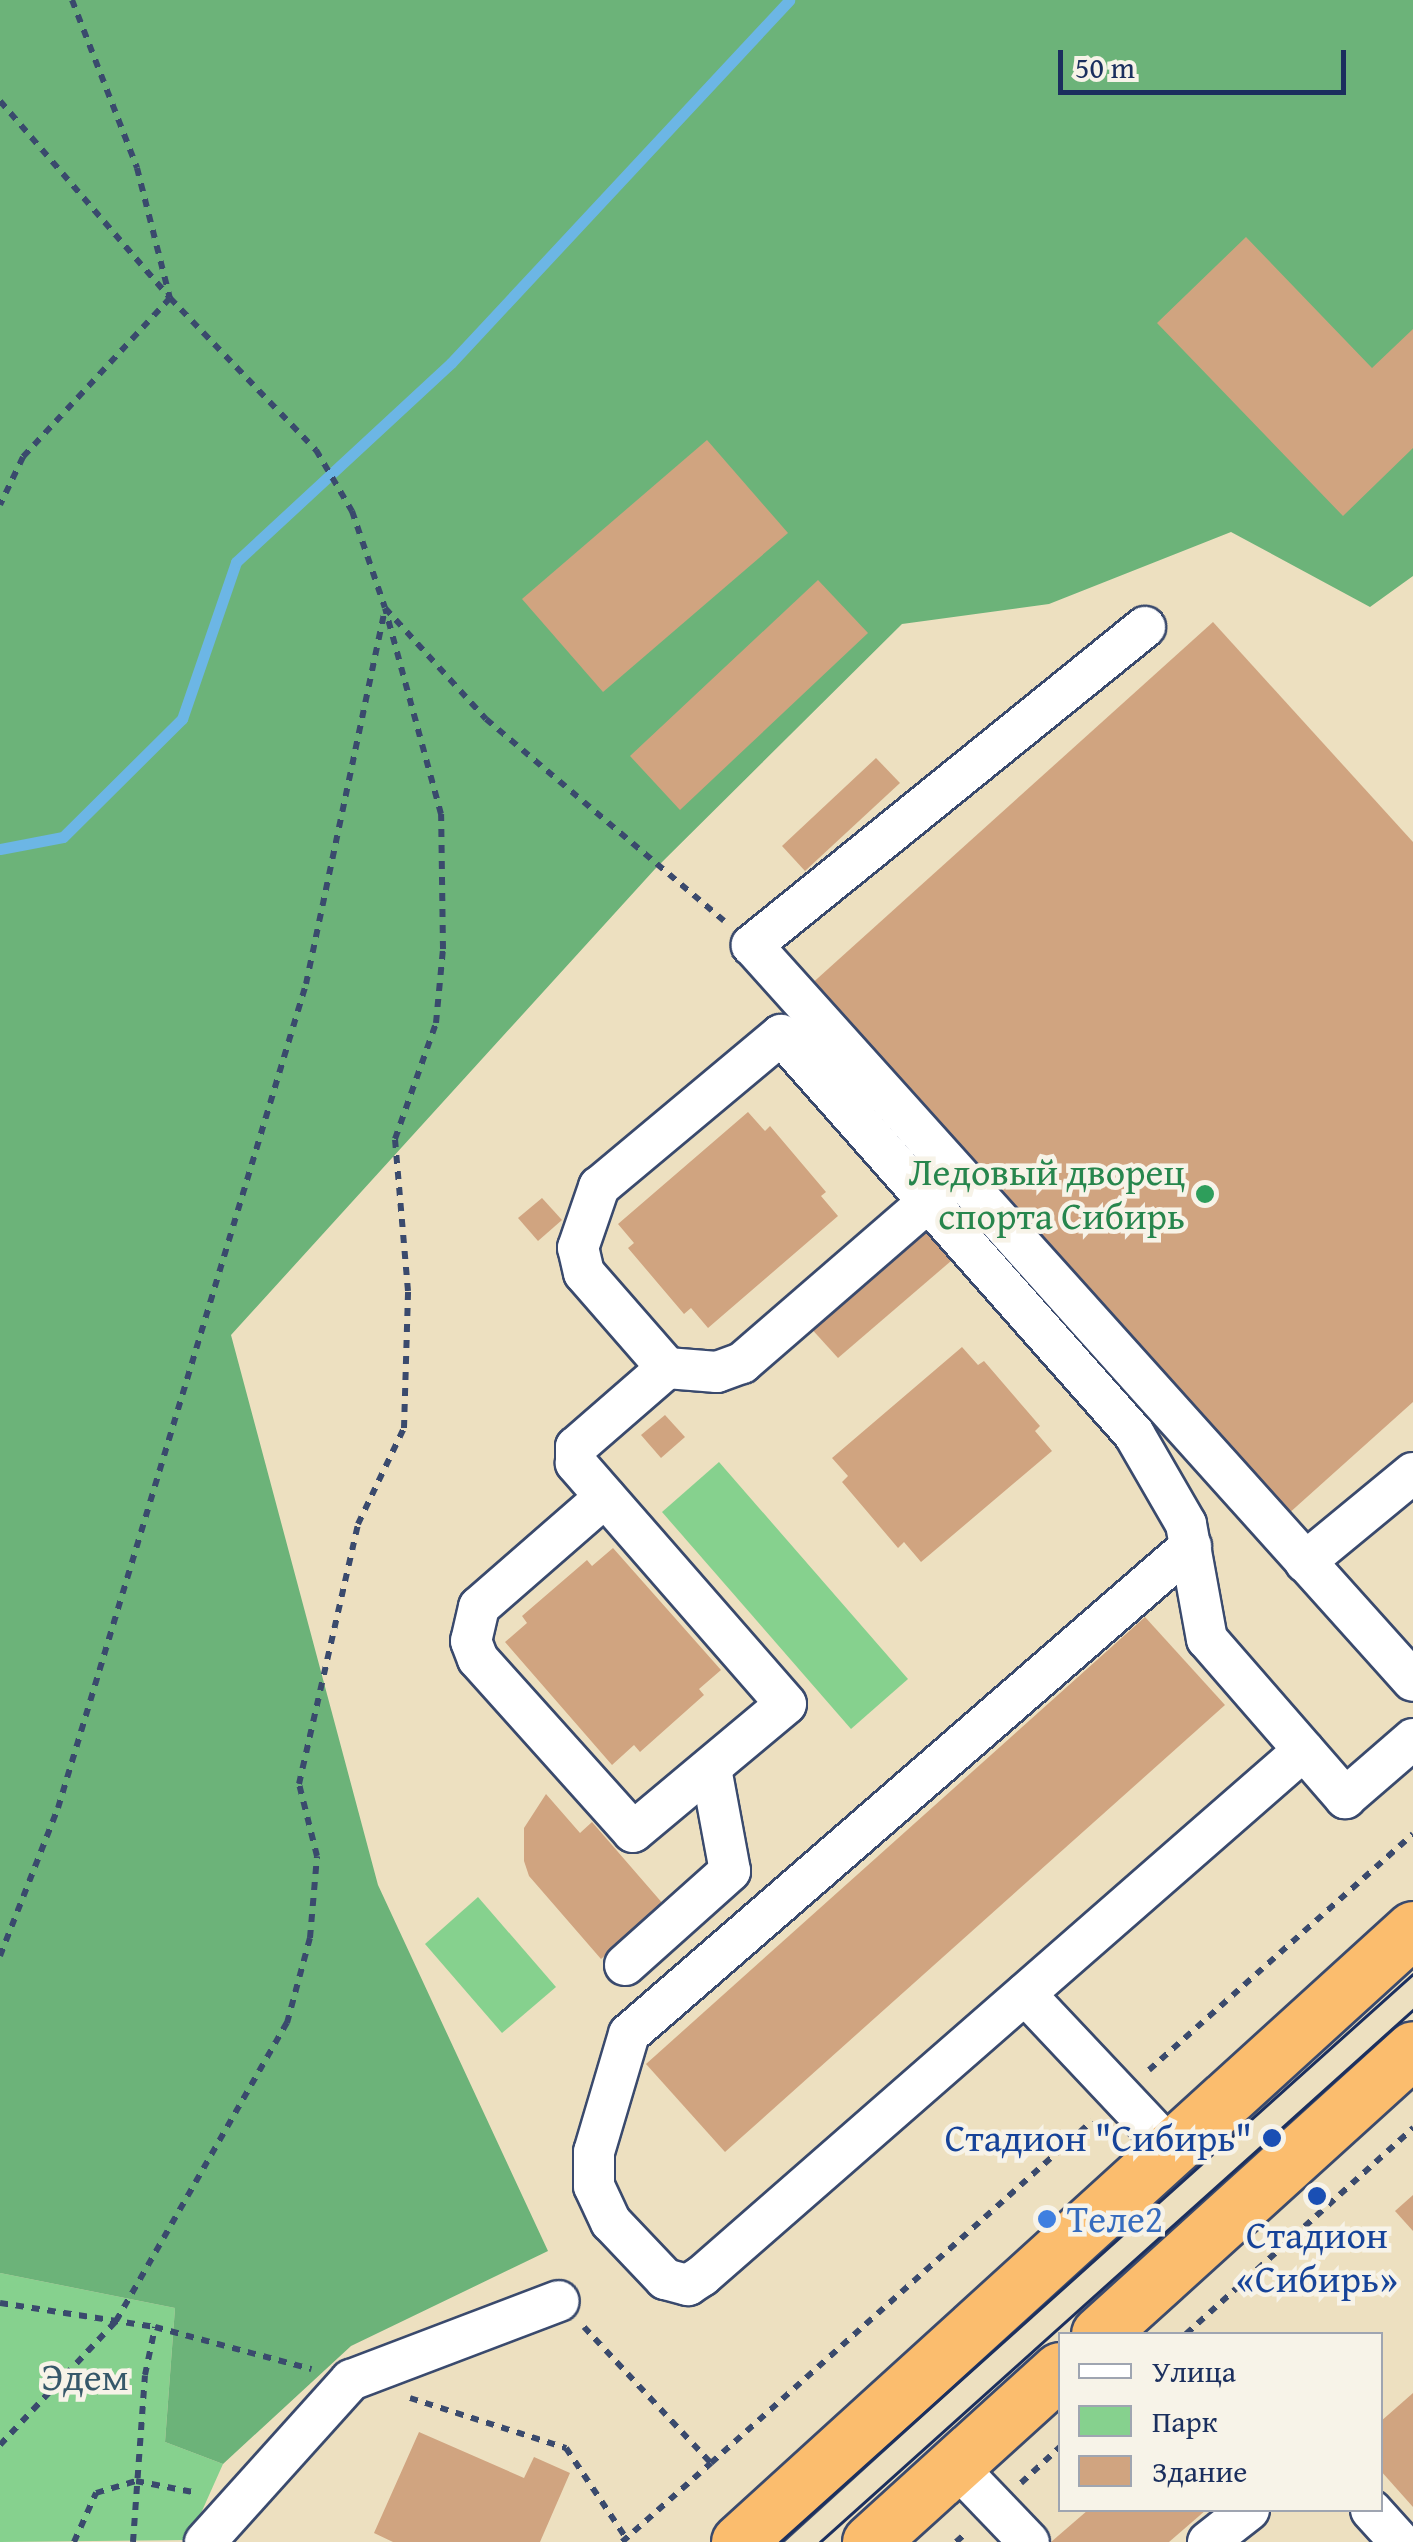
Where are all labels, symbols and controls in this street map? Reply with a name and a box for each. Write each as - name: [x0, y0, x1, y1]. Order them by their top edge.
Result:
- scale bar: [1063, 30, 1350, 92]
- text: 50 m: [1075, 45, 1135, 89]
- place label: Ледовый дворец спорта Сибирь: [908, 1149, 1185, 1238]
- marker: Ледовый дворец спорта Сибирь: [1194, 1183, 1216, 1205]
- place label: Стадион "Сибирь": [945, 2115, 1252, 2161]
- marker: Стадион "Сибирь": [1261, 2127, 1283, 2149]
- marker: Стадион «Сибирь»: [1306, 2185, 1328, 2207]
- place label: Теле2: [1067, 2196, 1163, 2242]
- marker: Теле2: [1036, 2208, 1058, 2230]
- place label: Стадион «Сибирь»: [1236, 2212, 1398, 2302]
- legend: [1058, 2332, 1383, 2512]
- text: Улица: [1152, 2349, 1236, 2393]
- park label: Эдем: [41, 2354, 129, 2400]
- text: Парк: [1152, 2399, 1218, 2443]
- text: Здание: [1152, 2449, 1247, 2493]

